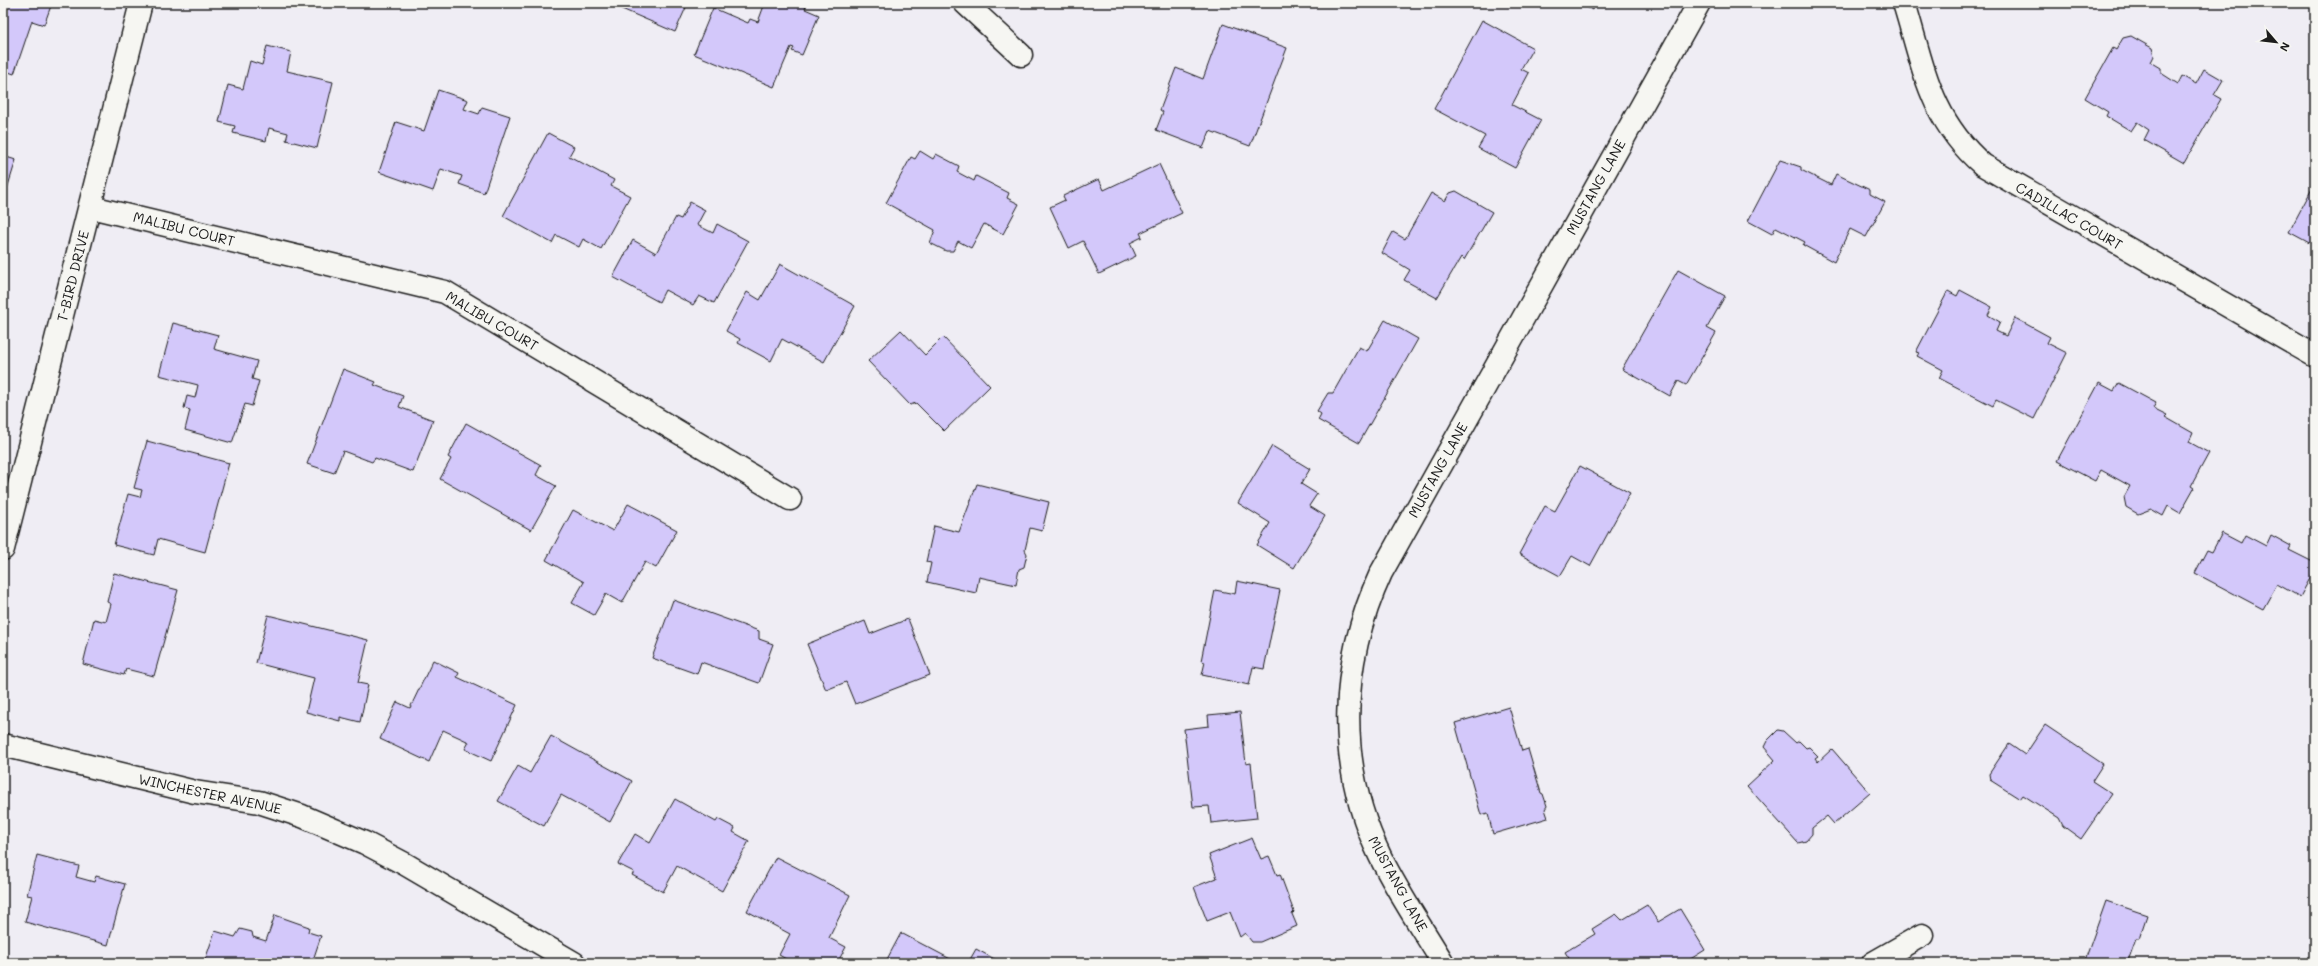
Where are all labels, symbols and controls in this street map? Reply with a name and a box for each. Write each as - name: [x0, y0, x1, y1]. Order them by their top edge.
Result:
- north arrow: [2256, 22, 2296, 62]
- text: N: [2277, 40, 2294, 54]
- street label: MUSTANG LANE: [1561, 136, 1630, 238]
- street label: CADILLAC COURT: [2012, 177, 2126, 254]
- street label: MALIBU COURT: [131, 207, 237, 250]
- street label: T-BIRD DRIVE: [52, 228, 93, 323]
- street label: MALIBU COURT: [442, 286, 542, 355]
- street label: MUSTANG LANE: [1403, 419, 1472, 521]
- street label: WINCHESTER AVENUE: [137, 769, 284, 818]
- street label: MUSTANG LANE: [1364, 833, 1433, 935]

